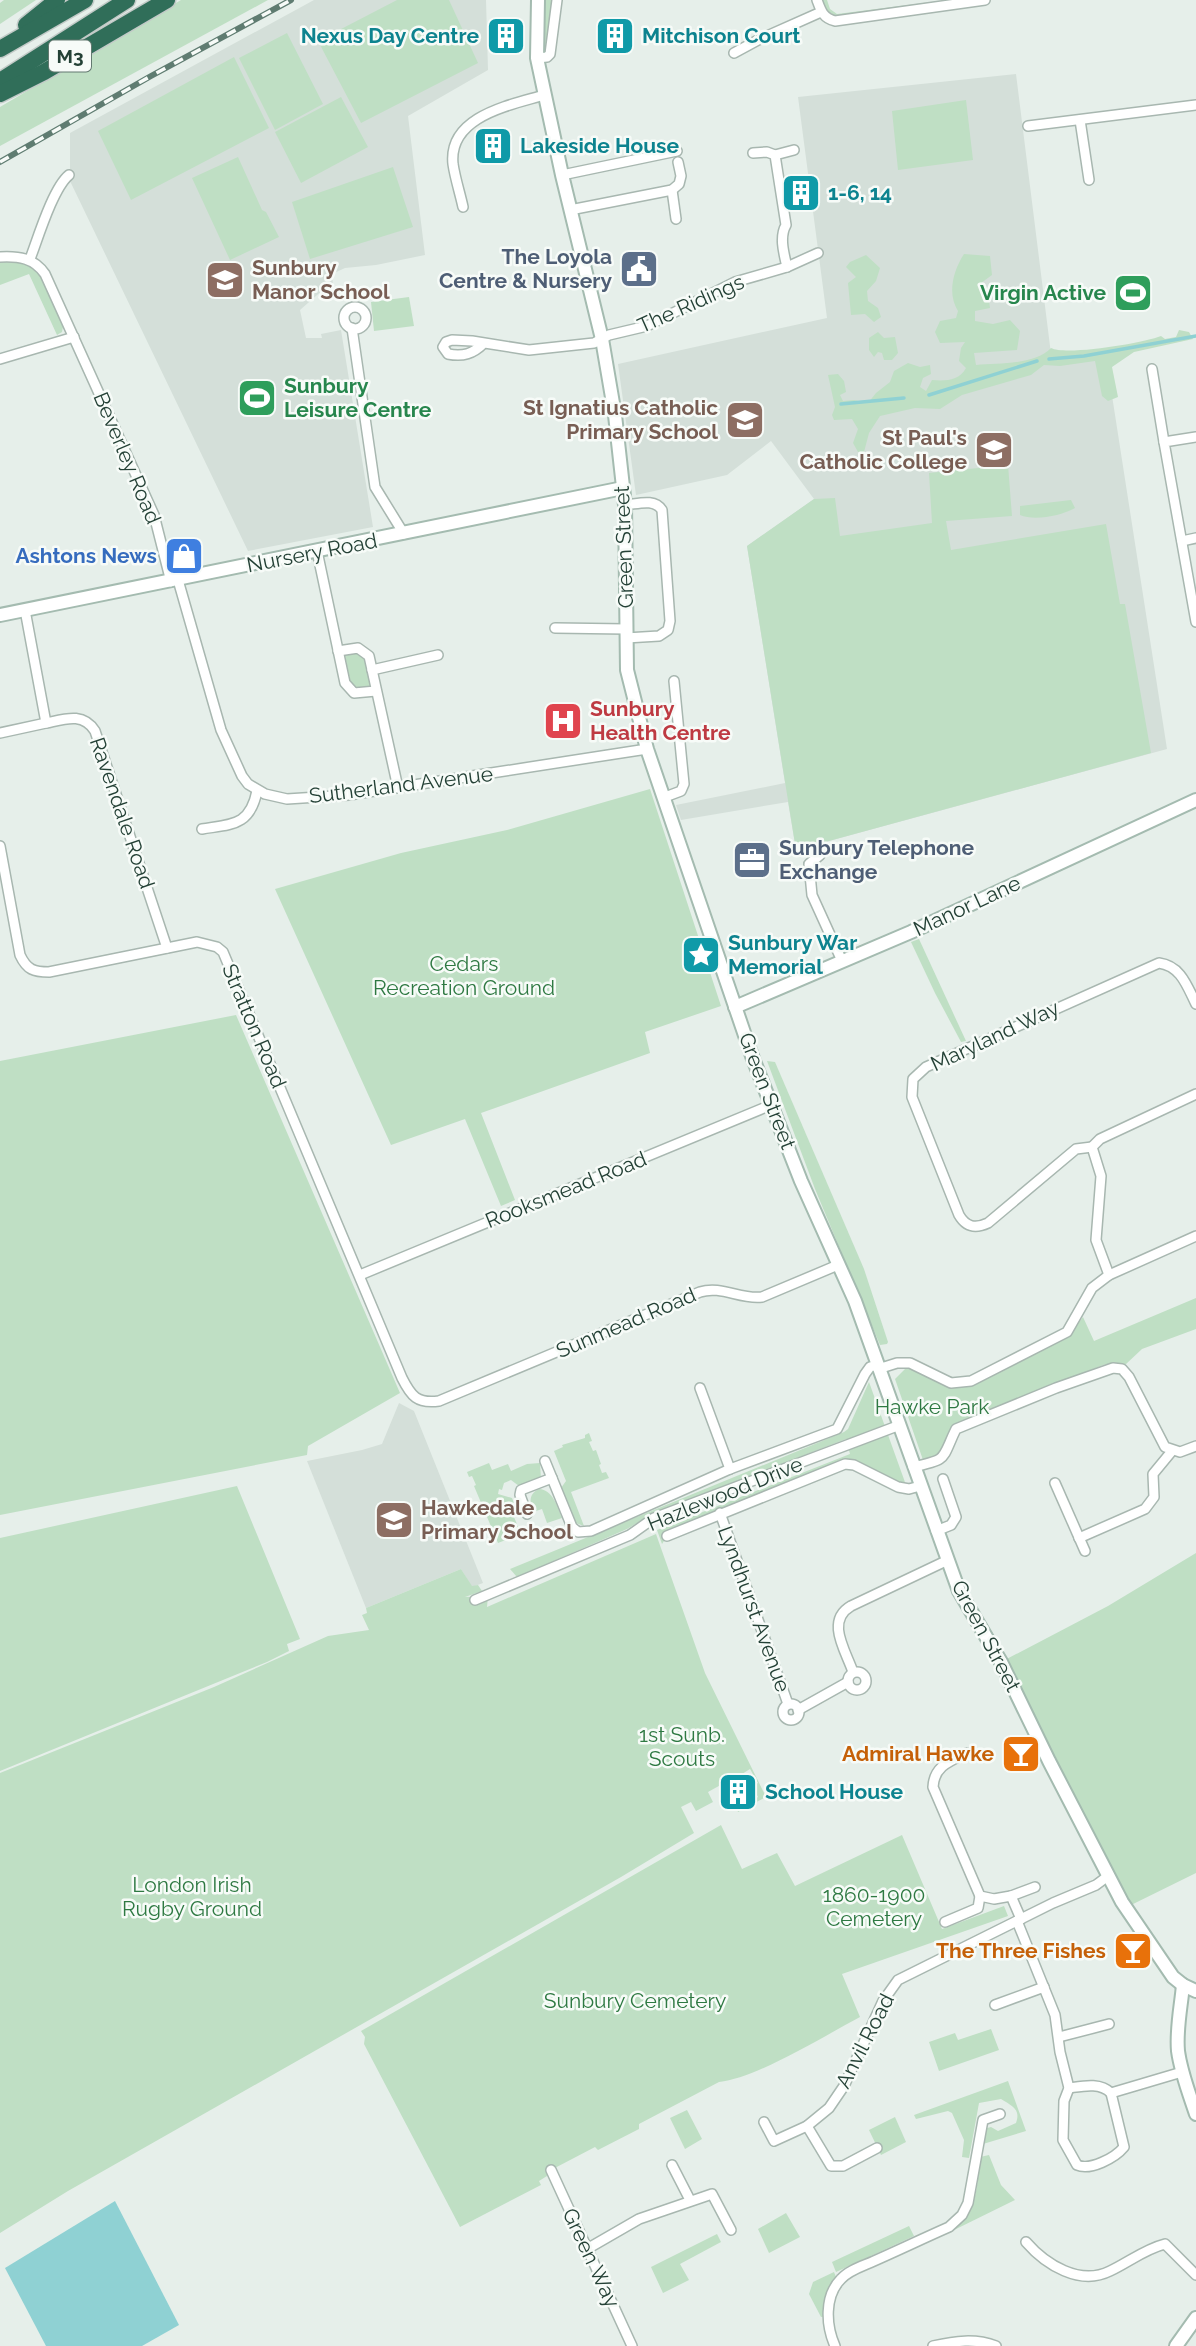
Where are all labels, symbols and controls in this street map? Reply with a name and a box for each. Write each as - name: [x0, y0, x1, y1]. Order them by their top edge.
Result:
- building icon: Nexus Day Centre: [485, 15, 527, 57]
- building icon: Mitchison Court: [594, 15, 636, 57]
- place label: Nexus Day Centre: [301, 23, 479, 48]
- place label: Mitchison Court: [642, 23, 800, 48]
- road number: M3: [49, 40, 91, 72]
- building icon: Lakeside House: [472, 125, 514, 167]
- place label: Lakeside House: [520, 133, 679, 158]
- building icon: 1-6, 14: [780, 172, 822, 214]
- place label: 1-6, 14: [828, 180, 892, 205]
- place label: The Loyola Centre & Nursery: [439, 244, 612, 293]
- public building icon: The Loyola Centre & Nursery: [618, 248, 660, 290]
- place label: Sunbury Manor School: [252, 255, 390, 304]
- school or university icon: Sunbury Manor School: [204, 259, 246, 301]
- street label: The Ridings: [634, 269, 748, 338]
- sports icon: Virgin Active: [1112, 272, 1154, 314]
- place label: Virgin Active: [980, 280, 1106, 305]
- place label: Sunbury Leisure Centre: [284, 373, 432, 422]
- sports icon: Sunbury Leisure Centre: [236, 377, 278, 419]
- street label: Beverley Road: [88, 388, 166, 527]
- place label: St Ignatius Catholic Primary School: [523, 395, 718, 444]
- school or university icon: St Ignatius Catholic Primary School: [724, 399, 766, 441]
- place label: St Paul's Catholic College: [799, 425, 967, 474]
- school or university icon: St Paul's Catholic College: [973, 429, 1015, 471]
- street label: Green Street: [609, 485, 638, 609]
- street label: Nursery Road: [245, 528, 379, 577]
- shop icon: Ashtons News: [163, 535, 205, 577]
- place label: Ashtons News: [15, 543, 157, 568]
- place label: Sunbury Health Centre: [590, 696, 731, 745]
- hospital icon: Sunbury Health Centre: [542, 700, 584, 742]
- street label: Ravendale Road: [85, 734, 160, 892]
- street label: Sutherland Avenue: [308, 761, 494, 808]
- place label: Sunbury Telephone Exchange: [779, 835, 974, 884]
- office icon: Sunbury Telephone Exchange: [731, 839, 773, 881]
- street label: Manor Lane: [909, 870, 1024, 941]
- place label: Sunbury War Memorial: [728, 930, 857, 979]
- place icon: Sunbury War Memorial: [680, 934, 722, 976]
- park label: Cedars Recreation Ground: [373, 951, 555, 1000]
- street label: Stratton Road: [217, 960, 292, 1092]
- street label: Maryland Way: [927, 995, 1063, 1076]
- street label: Green Street: [734, 1029, 801, 1153]
- street label: Rooksmead Road: [482, 1146, 650, 1233]
- street label: Sunmead Road: [552, 1282, 699, 1363]
- park label: Hawke Park: [875, 1394, 989, 1419]
- street label: Hazlewood Drive: [644, 1451, 806, 1536]
- place label: Hawkedale Primary School: [421, 1495, 573, 1544]
- school or university icon: Hawkedale Primary School: [373, 1499, 415, 1541]
- street label: Lyndhurst Avenue: [713, 1522, 796, 1695]
- street label: Green Street: [947, 1576, 1026, 1696]
- park label: 1st Sunb. Scouts: [639, 1722, 725, 1771]
- bar icon: Admiral Hawke: [1000, 1733, 1042, 1775]
- place label: Admiral Hawke: [842, 1741, 994, 1766]
- building icon: School House: [717, 1771, 759, 1813]
- place label: School House: [765, 1779, 904, 1804]
- park label: London Irish Rugby Ground: [122, 1872, 262, 1921]
- park label: 1860-1900 Cemetery: [823, 1882, 925, 1931]
- bar icon: The Three Fishes: [1112, 1930, 1154, 1972]
- place label: The Three Fishes: [936, 1938, 1106, 1963]
- park label: Sunbury Cemetery: [544, 1988, 726, 2013]
- street label: Anvil Road: [830, 1989, 899, 2092]
- street label: Green Way: [558, 2204, 625, 2312]

